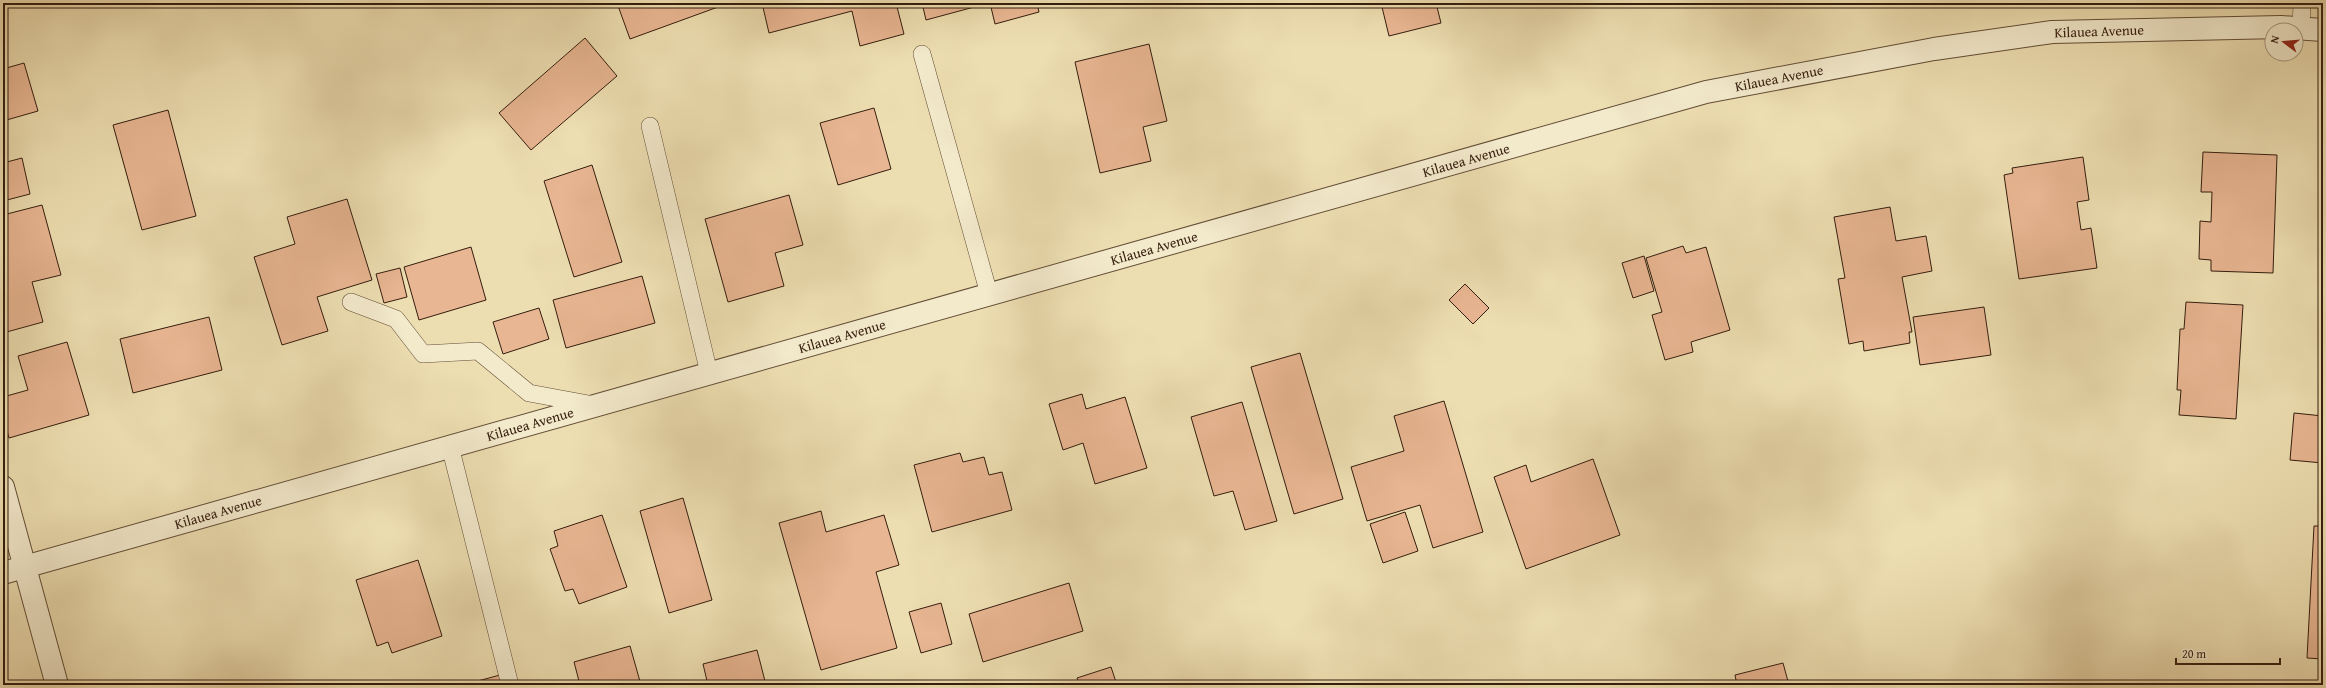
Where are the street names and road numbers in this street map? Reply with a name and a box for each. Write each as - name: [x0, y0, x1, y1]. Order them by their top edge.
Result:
- street label: Kilauea Avenue: [2054, 19, 2145, 43]
- street label: Kilauea Avenue: [1733, 60, 1825, 96]
- street label: Kilauea Avenue: [1420, 138, 1512, 182]
- street label: Kilauea Avenue: [1108, 226, 1200, 270]
- street label: Kilauea Avenue: [796, 314, 888, 358]
- street label: Kilauea Avenue: [484, 402, 576, 446]
- street label: Kilauea Avenue: [172, 490, 264, 534]

